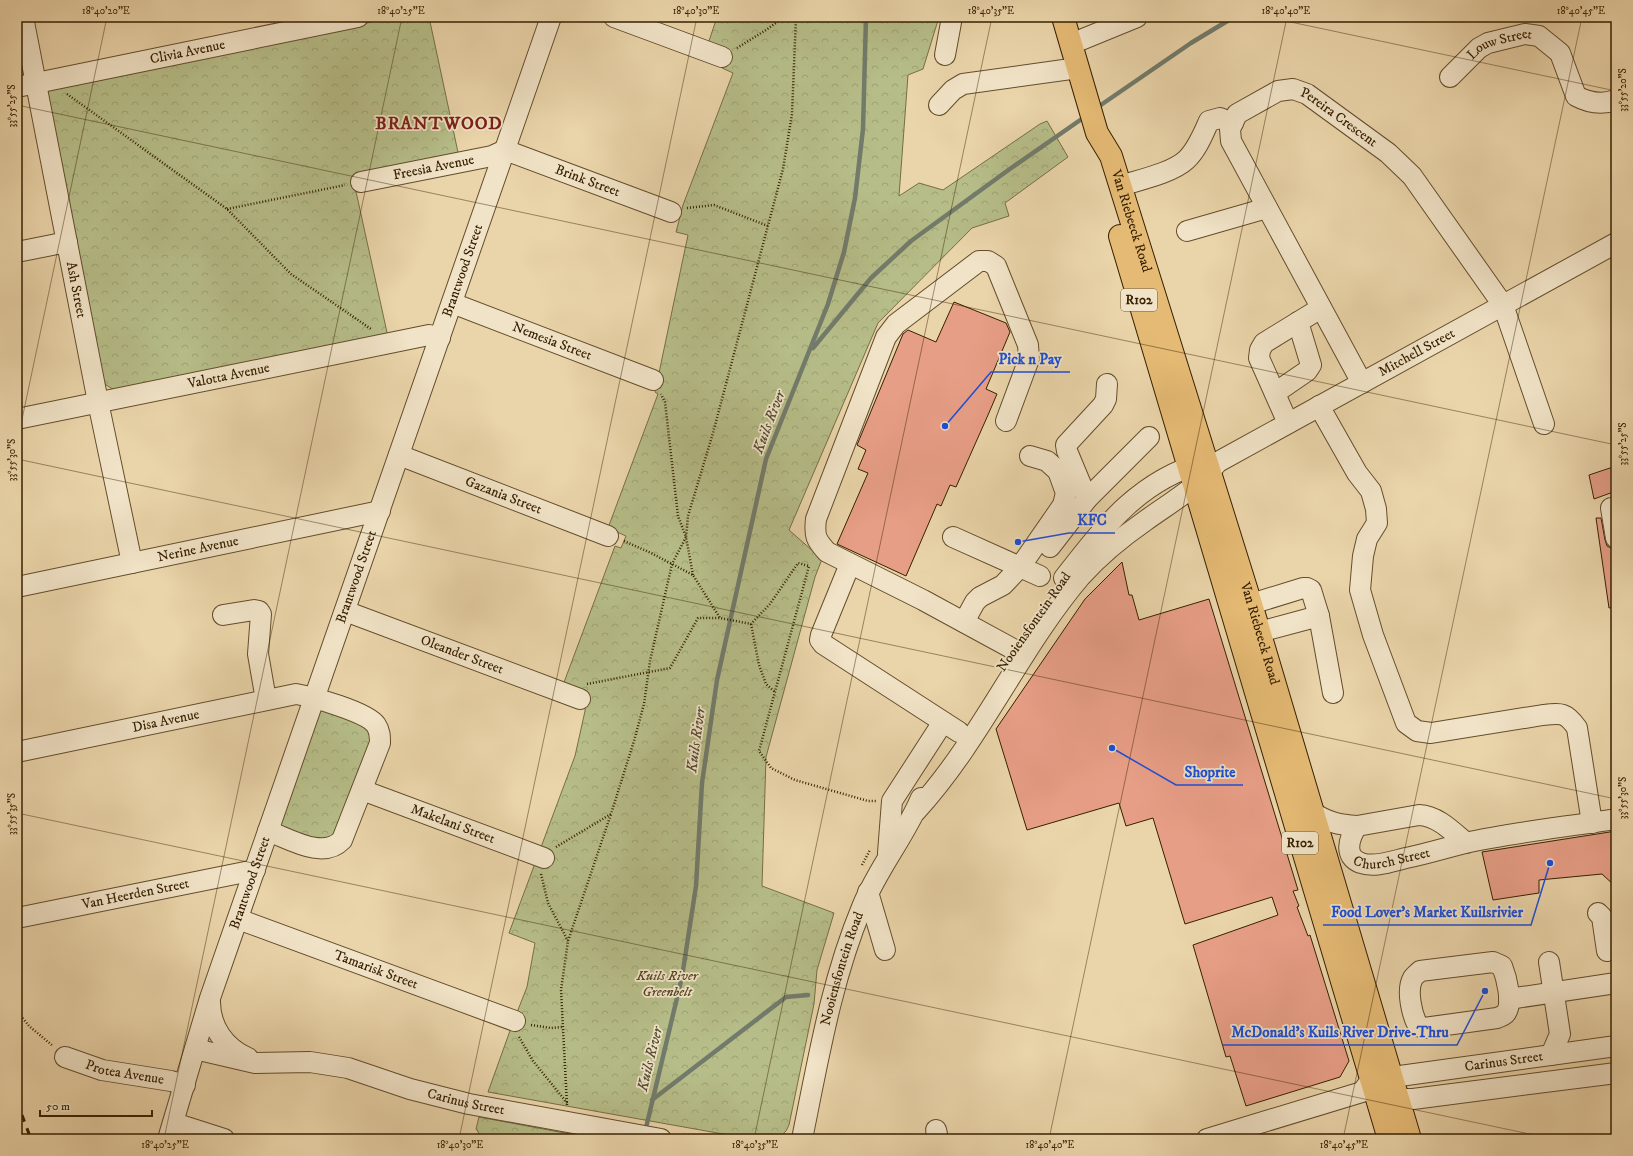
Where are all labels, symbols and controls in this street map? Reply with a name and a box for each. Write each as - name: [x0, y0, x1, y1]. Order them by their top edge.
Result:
- text: 18°40'20"E: [82, 5, 130, 17]
- text: 18°40'25"E: [377, 5, 425, 17]
- text: 18°40'30"E: [673, 5, 719, 17]
- text: 18°40'35"E: [968, 5, 1014, 17]
- text: 18°40'40"E: [1262, 5, 1310, 17]
- text: 18°40'45"E: [1557, 5, 1605, 17]
- street label: Louw Street: [1463, 25, 1534, 64]
- street label: Clivia Avenue: [148, 35, 227, 68]
- text: 33°55'20"S: [1617, 68, 1629, 112]
- street label: Pereira Crescent: [1298, 83, 1381, 151]
- text: 33°55'25"S: [6, 84, 18, 128]
- district label: BRANTWOOD: [375, 113, 503, 135]
- street label: Freesia Avenue: [391, 151, 476, 184]
- street label: Brink Street: [553, 161, 623, 201]
- street label: Van Riebeeck Road: [1107, 167, 1156, 274]
- street label: Brantwood Street: [438, 221, 487, 320]
- street label: Ash Street: [62, 260, 91, 320]
- road number: R102: [1121, 289, 1157, 311]
- street label: Nemesia Street: [510, 318, 595, 365]
- street label: Mitchell Street: [1375, 324, 1459, 381]
- callout: Pick n Pay: [991, 345, 1070, 372]
- text: Pick n Pay: [999, 350, 1062, 369]
- street label: Valotta Avenue: [185, 359, 271, 393]
- water label: Kuils River: [748, 386, 790, 457]
- text: 33°55'25"S: [1617, 422, 1629, 466]
- text: 33°55'30"S: [6, 439, 18, 481]
- street label: Gazania Street: [463, 472, 545, 519]
- callout: KFC: [1069, 506, 1115, 533]
- text: KFC: [1077, 511, 1107, 530]
- street label: Brantwood Street: [332, 527, 381, 626]
- street label: Nerine Avenue: [156, 532, 240, 566]
- street label: Nooiensfontein Road: [993, 569, 1075, 675]
- street label: Van Riebeeck Road: [1235, 579, 1284, 687]
- street label: Oleander Street: [418, 631, 507, 679]
- street label: Disa Avenue: [131, 705, 201, 737]
- water label: Kuils River: [682, 705, 710, 775]
- callout: Shoprite: [1176, 758, 1243, 785]
- text: Shoprite: [1185, 763, 1236, 782]
- text: 33°55'30"S: [1617, 777, 1629, 819]
- text: 33°55'35"S: [6, 793, 18, 835]
- street label: Makelani Street: [408, 800, 498, 848]
- road number: R102: [1282, 832, 1318, 854]
- street label: Brantwood Street: [226, 833, 275, 932]
- street label: Church Street: [1350, 844, 1432, 874]
- street label: Van Heerden Street: [79, 874, 191, 914]
- callout: Food Lover's Market Kuilsrivier: [1323, 898, 1531, 925]
- text: Food Lover's Market Kuilsrivier: [1331, 903, 1523, 922]
- street label: Nooiensfontein Road: [817, 909, 868, 1027]
- street label: Tamarisk Street: [331, 946, 421, 994]
- park label: Kuils River Greenbelt: [635, 967, 699, 1001]
- callout: McDonald's Kuils River Drive-Thru: [1223, 1018, 1457, 1045]
- water label: Kuils River: [633, 1023, 668, 1094]
- text: McDonald's Kuils River Drive-Thru: [1231, 1023, 1450, 1042]
- street label: Carinus Street: [1463, 1047, 1545, 1076]
- street label: Protea Avenue: [83, 1056, 166, 1089]
- street label: Carinus Street: [425, 1085, 507, 1119]
- scale bar: [40, 1092, 152, 1118]
- text: 50 m: [46, 1099, 70, 1114]
- text: 18°40'25"E: [141, 1139, 189, 1151]
- text: 18°40'30"E: [437, 1139, 483, 1151]
- text: 18°40'35"E: [732, 1139, 778, 1151]
- text: 18°40'40"E: [1026, 1139, 1074, 1151]
- text: 18°40'45"E: [1320, 1139, 1368, 1151]

